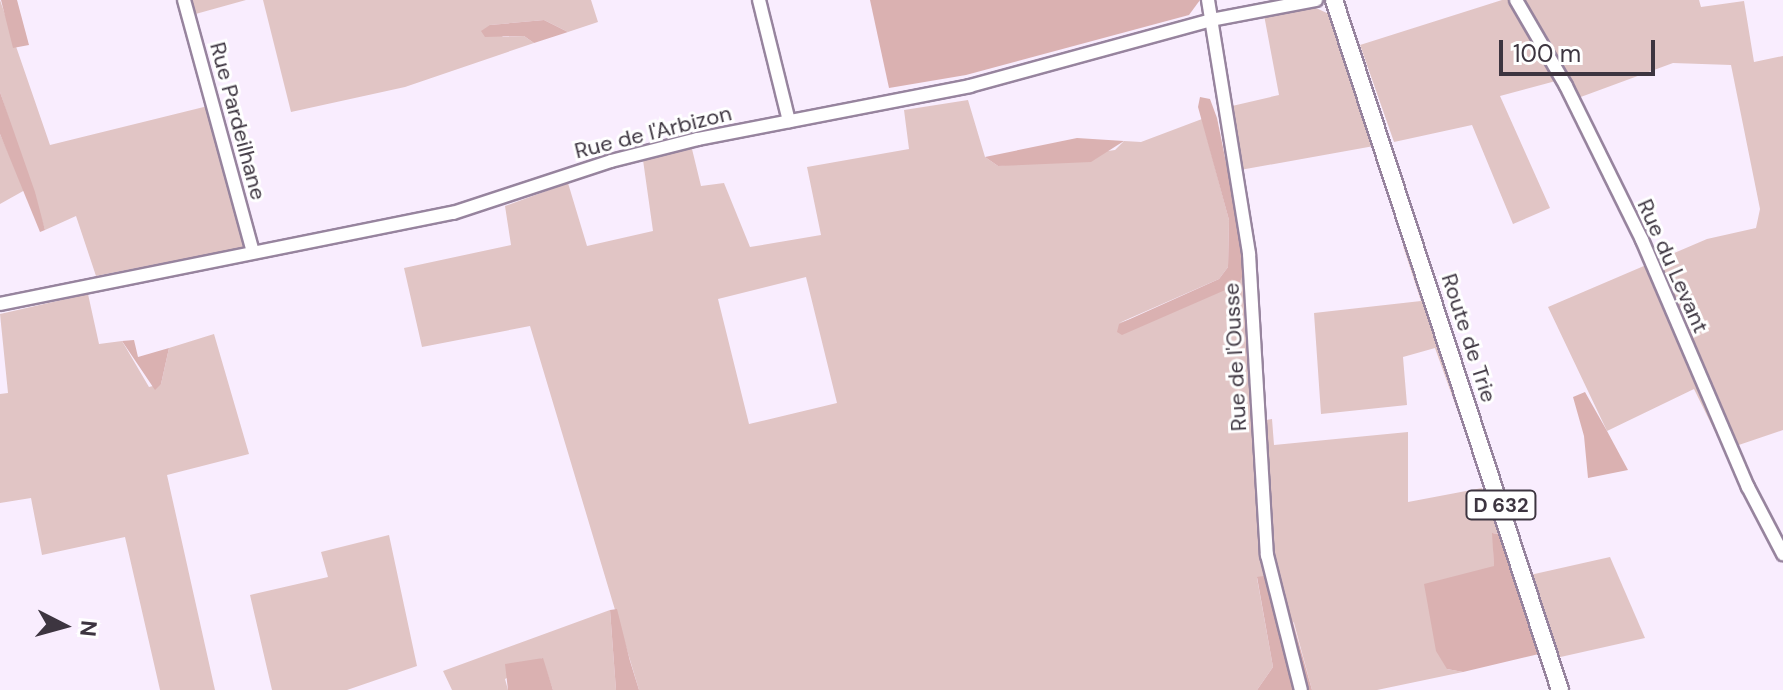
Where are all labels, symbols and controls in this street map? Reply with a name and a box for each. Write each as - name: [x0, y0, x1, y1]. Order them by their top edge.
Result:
- scale bar: [1503, 24, 1659, 74]
- text: 100 m: [1513, 38, 1581, 69]
- street label: Rue Pardeilhane: [204, 39, 272, 203]
- street label: Rue de l'Arbizon: [572, 100, 734, 164]
- street label: Rue du Levant: [1632, 195, 1714, 337]
- street label: Route de Trie: [1436, 270, 1502, 406]
- street label: Rue de l'Ousse: [1218, 282, 1252, 432]
- road number: D 632: [1465, 489, 1537, 521]
- north arrow: [24, 586, 104, 666]
- text: N: [73, 619, 104, 638]

